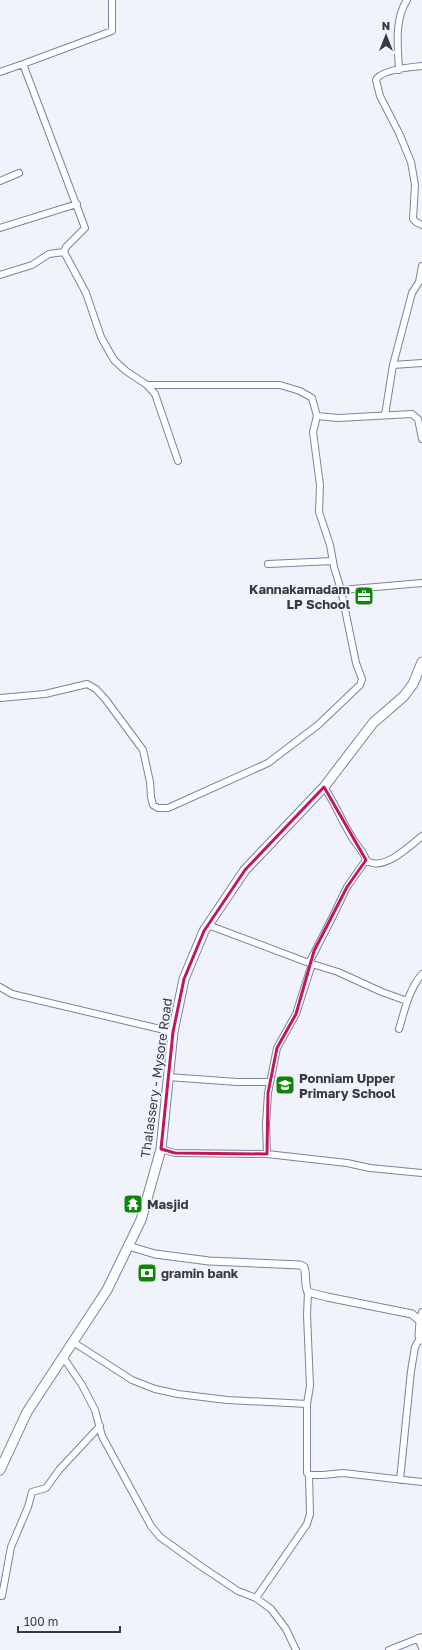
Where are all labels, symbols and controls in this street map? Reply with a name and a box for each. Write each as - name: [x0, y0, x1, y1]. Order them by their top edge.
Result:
- north arrow: [366, 16, 406, 56]
- text: N: [382, 19, 390, 32]
- place label: Kannakamadam LP School: [249, 581, 351, 612]
- office icon: Kannakamadam LP School: [353, 585, 375, 607]
- street label: Thalassery - Mysore Road: [137, 997, 175, 1159]
- place label: Ponniam Upper Primary School: [299, 1070, 396, 1101]
- school or university icon: Ponniam Upper Primary School: [274, 1074, 296, 1096]
- temple icon: Masjid: [122, 1193, 144, 1215]
- place label: Masjid: [147, 1196, 189, 1212]
- bank icon: gramin bank: [136, 1262, 158, 1284]
- place label: gramin bank: [161, 1265, 239, 1281]
- scale bar: [18, 1608, 120, 1634]
- text: 100 m: [24, 1614, 58, 1629]

